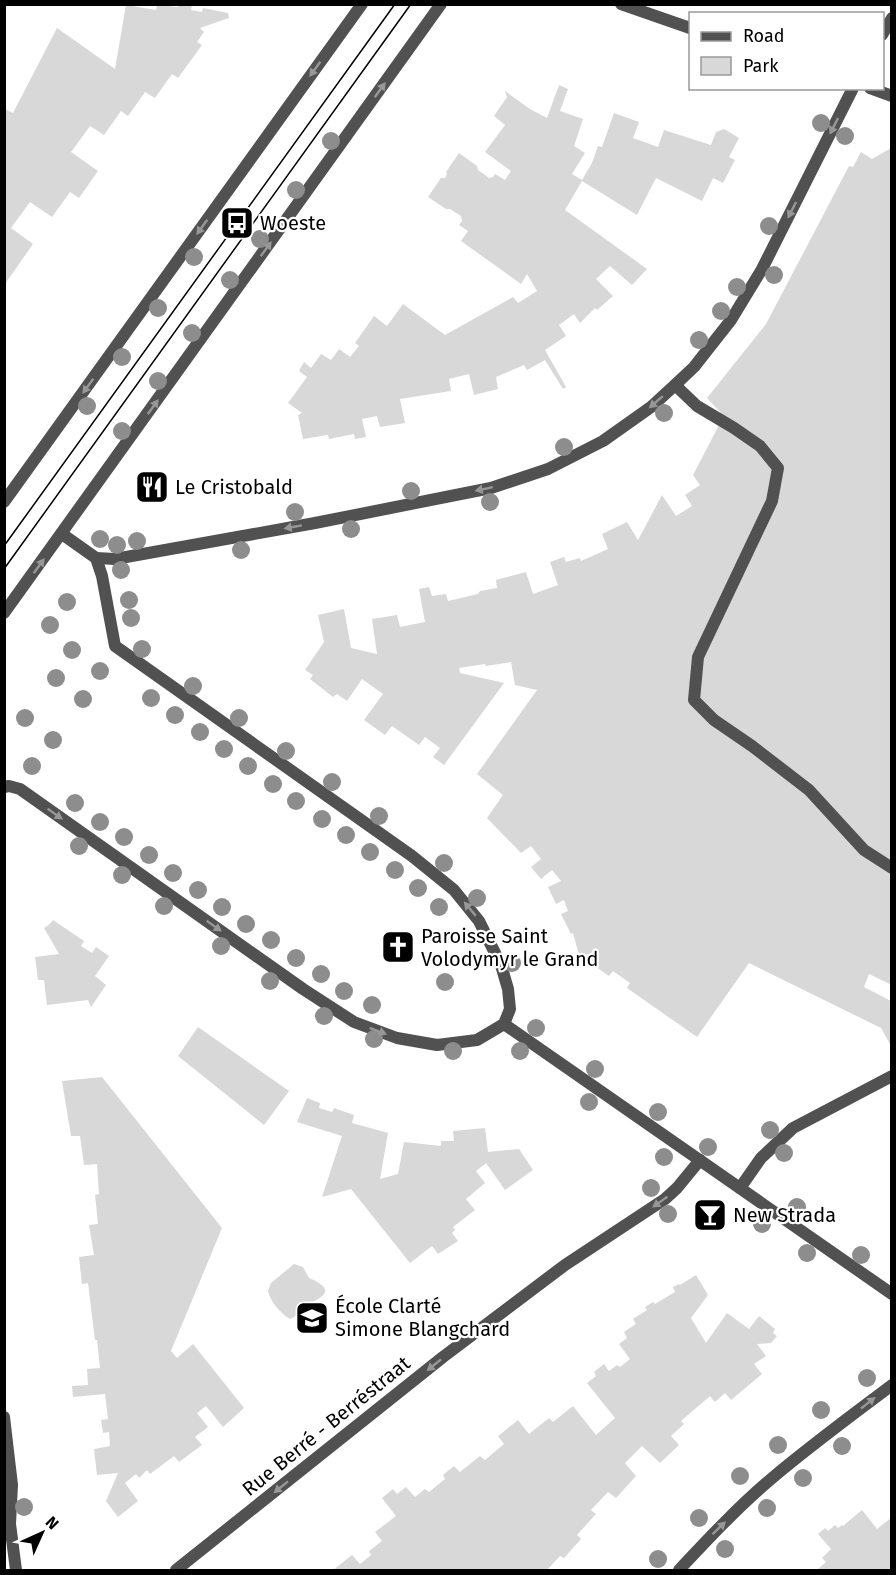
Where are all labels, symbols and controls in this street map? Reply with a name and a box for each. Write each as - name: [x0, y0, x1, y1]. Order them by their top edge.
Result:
- legend: [689, 12, 884, 90]
- text: Road: [743, 25, 785, 47]
- text: Park: [743, 55, 779, 77]
- one-way arrow: [310, 62, 322, 77]
- one-way arrow: [374, 83, 386, 99]
- one-way arrow: [829, 118, 839, 135]
- one-way arrow: [787, 202, 797, 219]
- bus stop icon: Woeste: [219, 205, 255, 241]
- place label: Woeste: [260, 211, 326, 235]
- one-way arrow: [196, 220, 208, 235]
- one-way arrow: [260, 241, 272, 257]
- one-way arrow: [82, 377, 94, 393]
- one-way arrow: [649, 395, 664, 408]
- one-way arrow: [146, 400, 158, 415]
- restaurant icon: Le Cristobald: [134, 469, 170, 505]
- place label: Le Cristobald: [175, 475, 293, 499]
- one-way arrow: [474, 485, 493, 494]
- one-way arrow: [283, 522, 302, 531]
- one-way arrow: [33, 558, 45, 574]
- one-way arrow: [46, 808, 62, 820]
- one-way arrow: [463, 901, 476, 917]
- one-way arrow: [205, 920, 221, 932]
- place label: Paroisse Saint Volodymyr le Grand: [421, 924, 599, 971]
- church icon: Paroisse Saint Volodymyr le Grand: [380, 929, 416, 965]
- one-way arrow: [369, 1026, 387, 1036]
- one-way arrow: [652, 1196, 668, 1207]
- bar icon: New Strada: [692, 1197, 728, 1233]
- place label: New Strada: [733, 1203, 836, 1227]
- place label: École Clarté Simone Blangchard: [335, 1294, 510, 1341]
- school or university icon: École Clarté Simone Blangchard: [294, 1300, 330, 1336]
- street label: Rue Berré - Berréstraat: [237, 1351, 415, 1501]
- one-way arrow: [426, 1359, 442, 1372]
- one-way arrow: [860, 1396, 876, 1409]
- one-way arrow: [274, 1480, 289, 1492]
- north arrow: [12, 1503, 72, 1563]
- text: N: [42, 1512, 63, 1533]
- one-way arrow: [711, 1522, 726, 1535]

